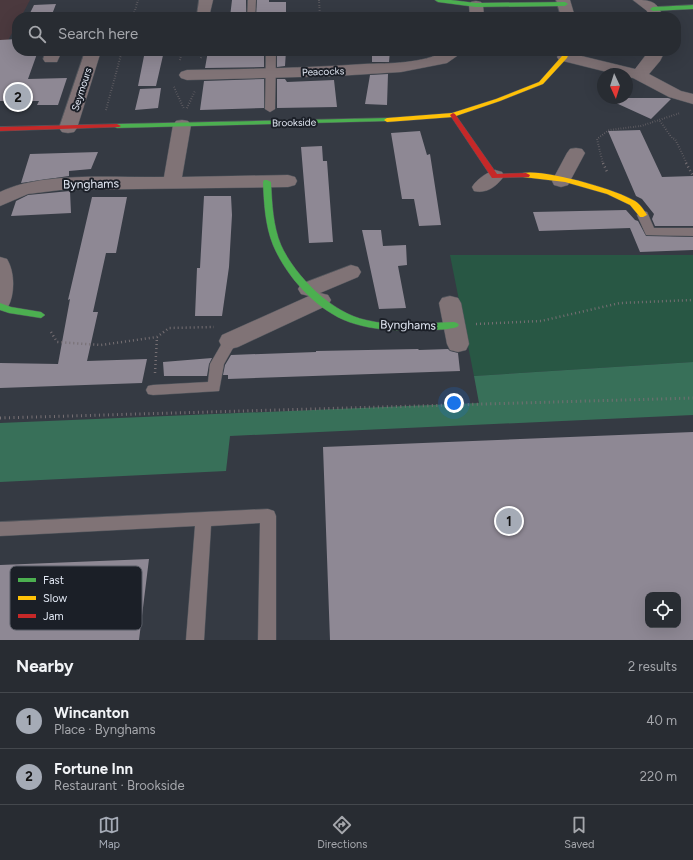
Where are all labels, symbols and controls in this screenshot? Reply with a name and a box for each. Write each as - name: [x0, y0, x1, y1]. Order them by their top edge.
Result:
- search box: [12, 12, 681, 56]
- icon: search: [26, 23, 48, 45]
- text: Search here: [58, 25, 138, 43]
- street label: Peacocks: [302, 64, 345, 79]
- street label: Seymours: [68, 66, 95, 112]
- north arrow: [597, 68, 633, 104]
- pin: 2: [5, 82, 31, 112]
- street label: Brookside: [272, 116, 317, 129]
- street label: Bynghams: [63, 177, 120, 191]
- street label: Bynghams: [380, 318, 437, 332]
- your location: [444, 393, 464, 413]
- pin: 1: [496, 506, 522, 536]
- legend: [10, 566, 142, 630]
- text: Fast: [43, 574, 64, 587]
- text: Slow: [43, 592, 67, 605]
- map controls: [645, 592, 681, 628]
- button: locate: [645, 592, 681, 628]
- text: Jam: [43, 610, 64, 623]
- text: Nearby: [16, 656, 74, 676]
- text: 2 results: [628, 659, 677, 674]
- text: Wincanton: [54, 704, 129, 722]
- text: 1: [26, 713, 32, 728]
- text: 40 m: [646, 713, 677, 728]
- text: Place · Bynghams: [54, 722, 156, 737]
- text: Fortune Inn: [54, 760, 133, 778]
- text: 2: [25, 769, 33, 784]
- text: 220 m: [640, 769, 677, 784]
- text: Restaurant · Brookside: [54, 778, 185, 793]
- tab: Map: [98, 814, 120, 851]
- tab: Directions: [317, 814, 367, 851]
- tab: Saved: [564, 814, 595, 851]

